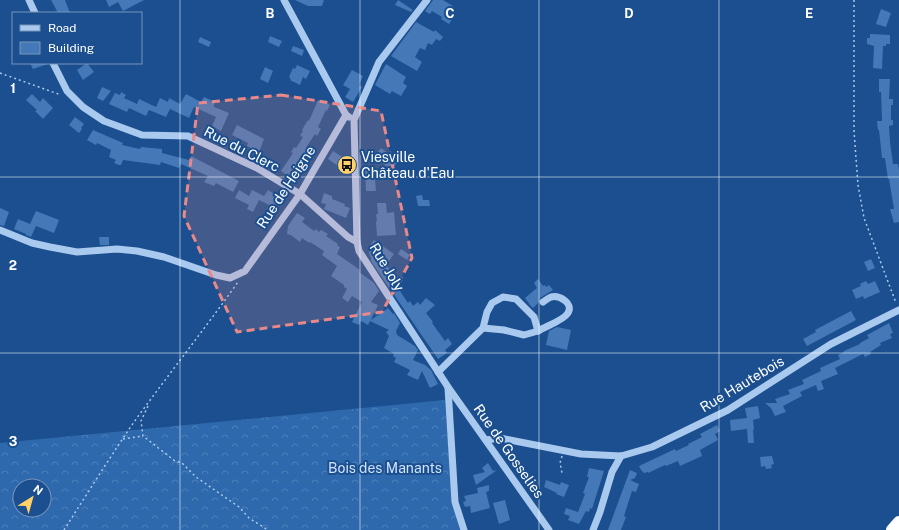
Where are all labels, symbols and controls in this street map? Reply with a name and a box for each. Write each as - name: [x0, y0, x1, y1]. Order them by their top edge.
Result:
- text: B: [266, 6, 275, 21]
- text: C: [445, 6, 455, 21]
- text: D: [624, 6, 634, 21]
- text: E: [805, 6, 813, 21]
- legend: [12, 12, 142, 64]
- text: Road: [48, 21, 76, 35]
- text: Building: [48, 41, 94, 55]
- text: 1: [10, 81, 16, 96]
- street label: Rue du Clerc: [201, 123, 283, 175]
- street label: Rue de Heigne: [253, 143, 319, 231]
- place label: Viesville Château d'Eau: [361, 149, 454, 181]
- bus stop icon: Viesville Château d'Eau: [336, 154, 358, 176]
- street label: Rue Joly: [366, 240, 408, 294]
- text: 2: [9, 258, 17, 273]
- street label: Rue Hautebois: [697, 353, 787, 415]
- street label: Rue de Gosselies: [471, 401, 547, 501]
- text: 3: [9, 434, 18, 449]
- park label: Bois des Manants: [328, 460, 442, 476]
- north arrow: [12, 478, 52, 518]
- text: N: [31, 483, 45, 497]

